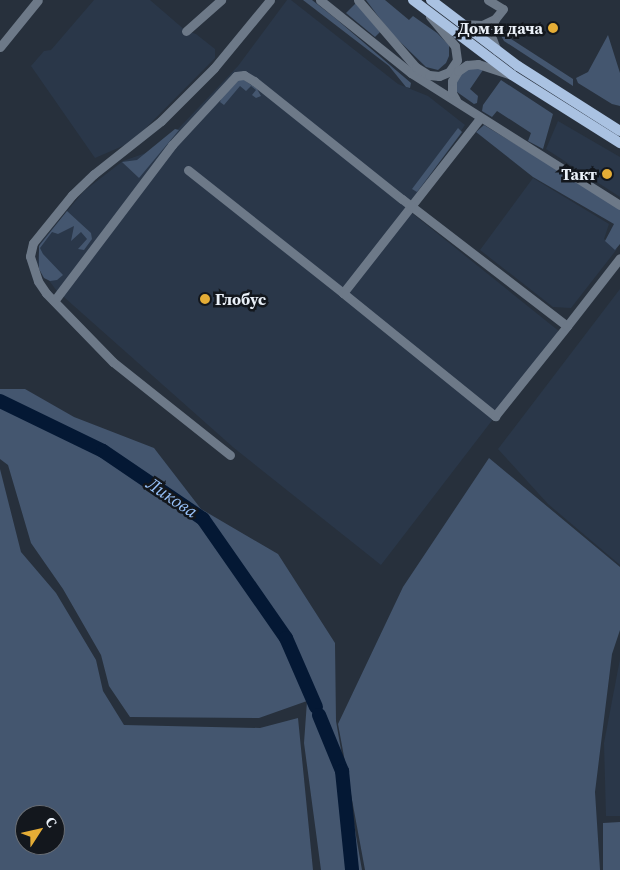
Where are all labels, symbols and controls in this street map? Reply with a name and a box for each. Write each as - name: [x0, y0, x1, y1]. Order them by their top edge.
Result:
- place label: Дом и дача: [458, 18, 543, 38]
- marker: Дом и дача: [547, 22, 559, 34]
- place label: Такт: [561, 164, 597, 184]
- marker: Такт: [601, 168, 613, 180]
- place label: Глобус: [215, 289, 266, 309]
- marker: Глобус: [199, 293, 211, 305]
- water label: Ликова: [142, 473, 202, 523]
- north arrow: [15, 805, 65, 855]
- text: С: [41, 813, 62, 831]

